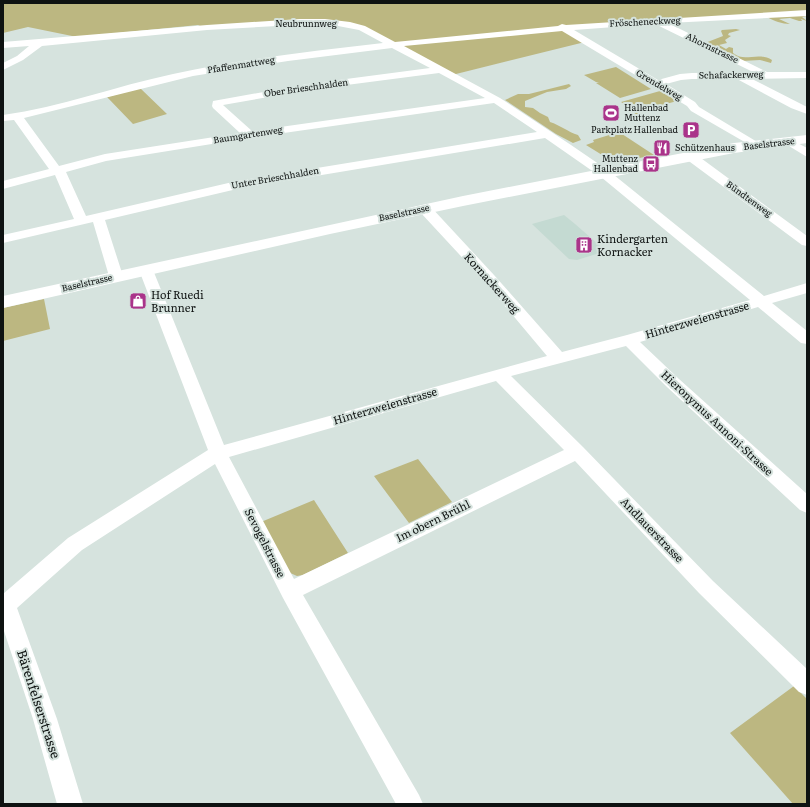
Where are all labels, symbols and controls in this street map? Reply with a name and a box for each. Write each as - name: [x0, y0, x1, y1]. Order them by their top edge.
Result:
- street label: Fröscheneckweg: [609, 12, 682, 30]
- street label: Neubrunnweg: [275, 16, 338, 30]
- street label: Ahornstrasse: [684, 28, 741, 66]
- street label: Pfaffenmattweg: [206, 52, 277, 76]
- street label: Grendelweg: [634, 65, 686, 104]
- street label: Schafackerweg: [698, 66, 764, 82]
- street label: Ober Brieschhalden: [263, 74, 349, 100]
- place label: Hallenbad Muttenz: [624, 100, 669, 124]
- sports icon: Hallenbad Muttenz: [601, 103, 621, 123]
- parking icon: Parkplatz Hallenbad: [681, 120, 701, 140]
- street label: Baumgartenweg: [212, 121, 284, 146]
- place label: Parkplatz Hallenbad: [591, 122, 678, 136]
- street label: Baselstrasse: [742, 133, 796, 153]
- restaurant icon: Schützenhaus: [652, 138, 672, 158]
- place label: Schützenhaus: [675, 140, 735, 154]
- place label: Muttenz Hallenbad: [594, 151, 639, 175]
- bus stop icon: Muttenz Hallenbad: [641, 154, 661, 174]
- street label: Unter Brieschhalden: [230, 162, 320, 192]
- street label: Bündtenweg: [724, 177, 776, 220]
- street label: Baselstrasse: [377, 200, 431, 224]
- place label: Kindergarten Kornacker: [597, 230, 668, 259]
- building icon: Kindergarten Kornacker: [574, 235, 594, 255]
- street label: Kornackerweg: [461, 248, 525, 317]
- street label: Baselstrasse: [60, 269, 114, 295]
- place label: Hof Ruedi Brunner: [151, 286, 204, 315]
- shop icon: Hof Ruedi Brunner: [128, 291, 148, 311]
- street label: Hinterzweienstrasse: [643, 296, 751, 342]
- street label: Hieronymus Annoni-Strasse: [658, 366, 777, 479]
- street label: Hinterzweienstrasse: [331, 382, 439, 428]
- street label: Andlauerstrasse: [618, 493, 688, 566]
- street label: Im obern Brühl: [393, 495, 473, 545]
- street label: Sevogelstrasse: [242, 505, 290, 580]
- street label: Bärenfelserstrasse: [13, 647, 66, 761]

